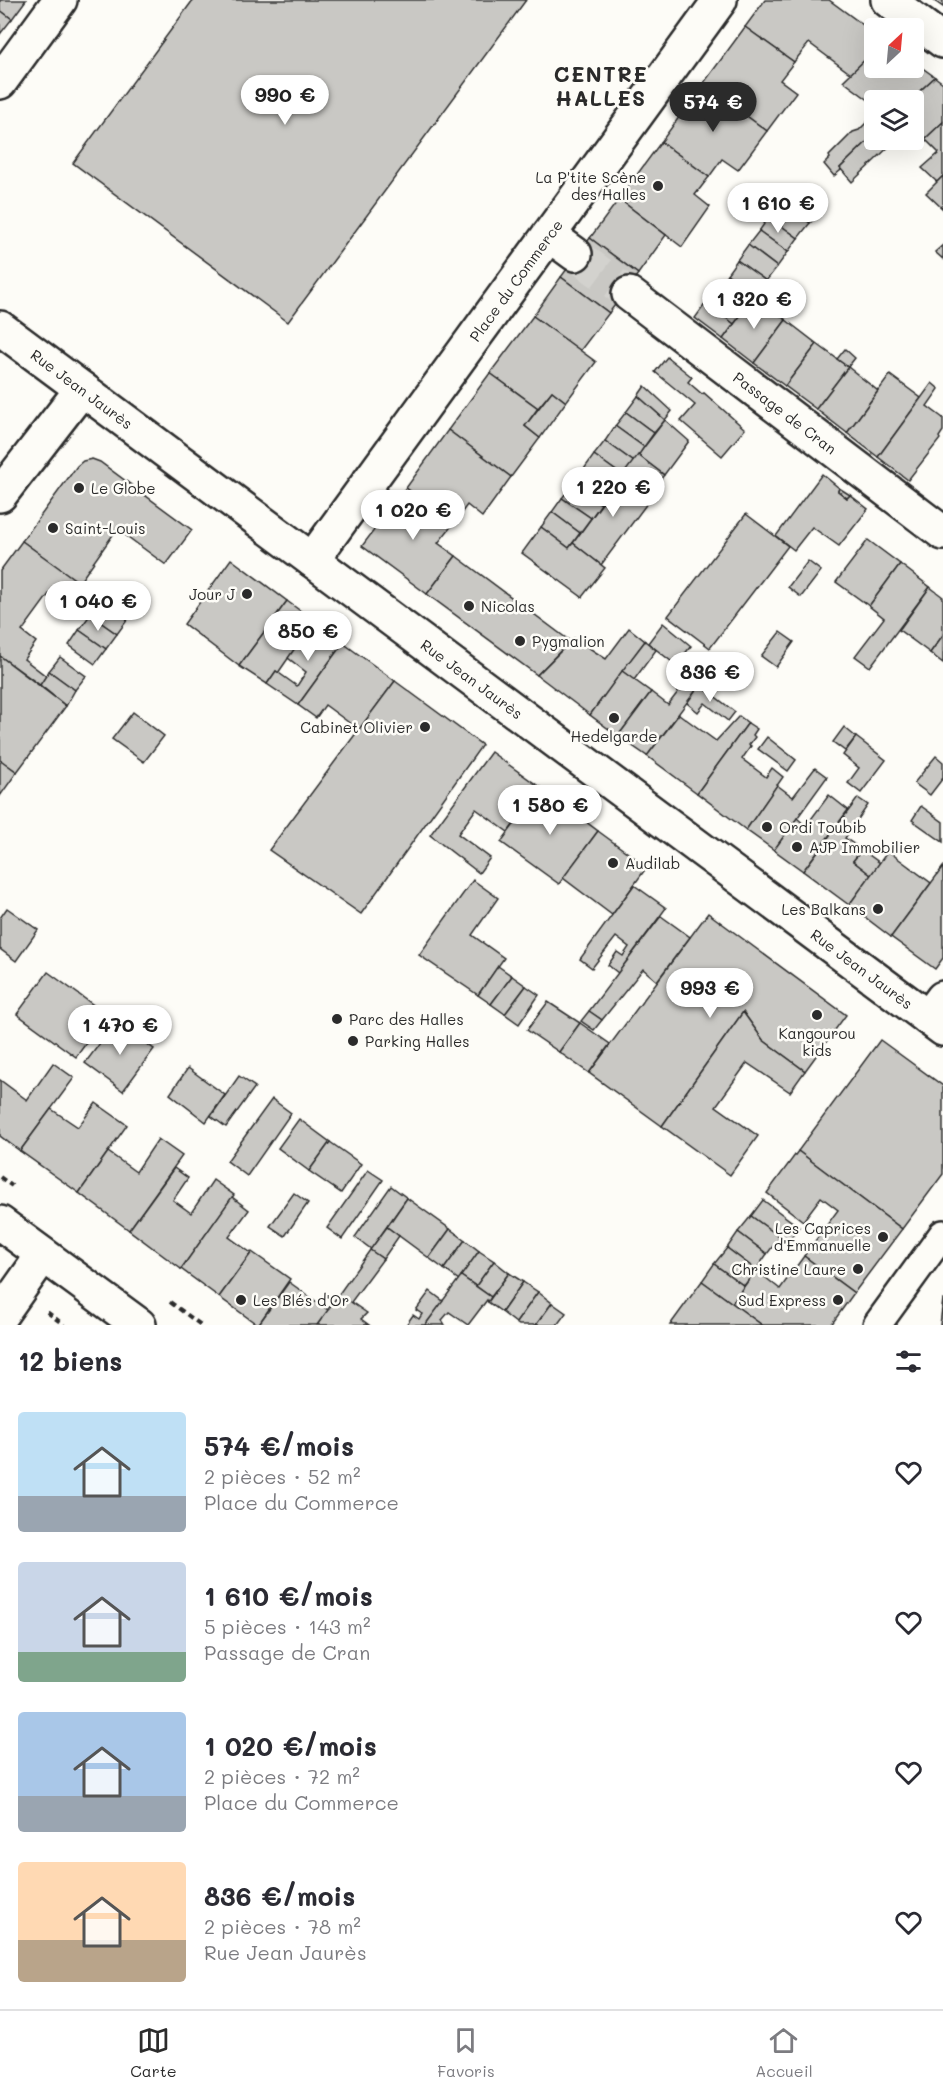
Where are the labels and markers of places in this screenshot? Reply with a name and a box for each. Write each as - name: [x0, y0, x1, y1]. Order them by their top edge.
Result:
- pin: 990 €: [243, 75, 327, 126]
- pin: 574 €: [671, 82, 755, 133]
- place label: La P'tite Scène des Halles: [535, 167, 646, 204]
- marker: La P'tite Scène des Halles: [651, 179, 665, 193]
- pin: 1 610 €: [723, 183, 833, 234]
- pin: 1 320 €: [699, 279, 809, 330]
- pin: 1 220 €: [558, 467, 668, 518]
- place label: Le Globe: [91, 478, 156, 498]
- marker: Le Globe: [72, 481, 86, 495]
- pin: 1 020 €: [358, 490, 468, 541]
- place label: Saint-Louis: [65, 518, 146, 538]
- marker: Saint-Louis: [46, 521, 60, 535]
- pin: 1 040 €: [43, 581, 153, 632]
- place label: Jour J: [189, 584, 236, 604]
- marker: Jour J: [240, 587, 254, 601]
- place label: Nicolas: [481, 596, 535, 616]
- marker: Nicolas: [462, 599, 476, 613]
- pin: 850 €: [266, 611, 350, 662]
- place label: Pygmalion: [532, 631, 605, 651]
- marker: Pygmalion: [513, 634, 527, 648]
- pin: 836 €: [668, 652, 752, 703]
- marker: Hedelgarde: [607, 711, 621, 725]
- place label: Cabinet Olivier: [300, 717, 413, 737]
- marker: Cabinet Olivier: [418, 720, 432, 734]
- place label: Hedelgarde: [571, 726, 657, 746]
- pin: 1 580 €: [495, 785, 605, 836]
- place label: Ordi Toubib: [779, 817, 866, 837]
- marker: Ordi Toubib: [760, 820, 774, 834]
- place label: AJP Immobilier: [809, 837, 920, 857]
- marker: AJP Immobilier: [790, 840, 804, 854]
- place label: Audilab: [625, 853, 680, 873]
- marker: Audilab: [606, 856, 620, 870]
- place label: Les Balkans: [781, 899, 866, 919]
- marker: Les Balkans: [871, 902, 885, 916]
- pin: 993 €: [668, 968, 752, 1019]
- pin: 1 470 €: [65, 1005, 175, 1056]
- marker: Kangourou kids: [810, 1008, 824, 1022]
- place label: Parc des Halles: [349, 1009, 464, 1029]
- marker: Parc des Halles: [330, 1012, 344, 1026]
- place label: Kangourou kids: [778, 1023, 856, 1060]
- place label: Parking Halles: [365, 1031, 470, 1051]
- marker: Parking Halles: [346, 1034, 360, 1048]
- place label: Les Caprices d'Emmanuelle: [774, 1218, 871, 1255]
- marker: Les Caprices d'Emmanuelle: [876, 1230, 890, 1244]
- place label: Christine Laure: [732, 1259, 846, 1279]
- marker: Christine Laure: [851, 1262, 865, 1276]
- place label: Les Blés d'Or: [253, 1290, 349, 1310]
- place label: Sud Express: [738, 1290, 826, 1310]
- marker: Les Blés d'Or: [234, 1293, 248, 1307]
- marker: Sud Express: [831, 1293, 845, 1307]

